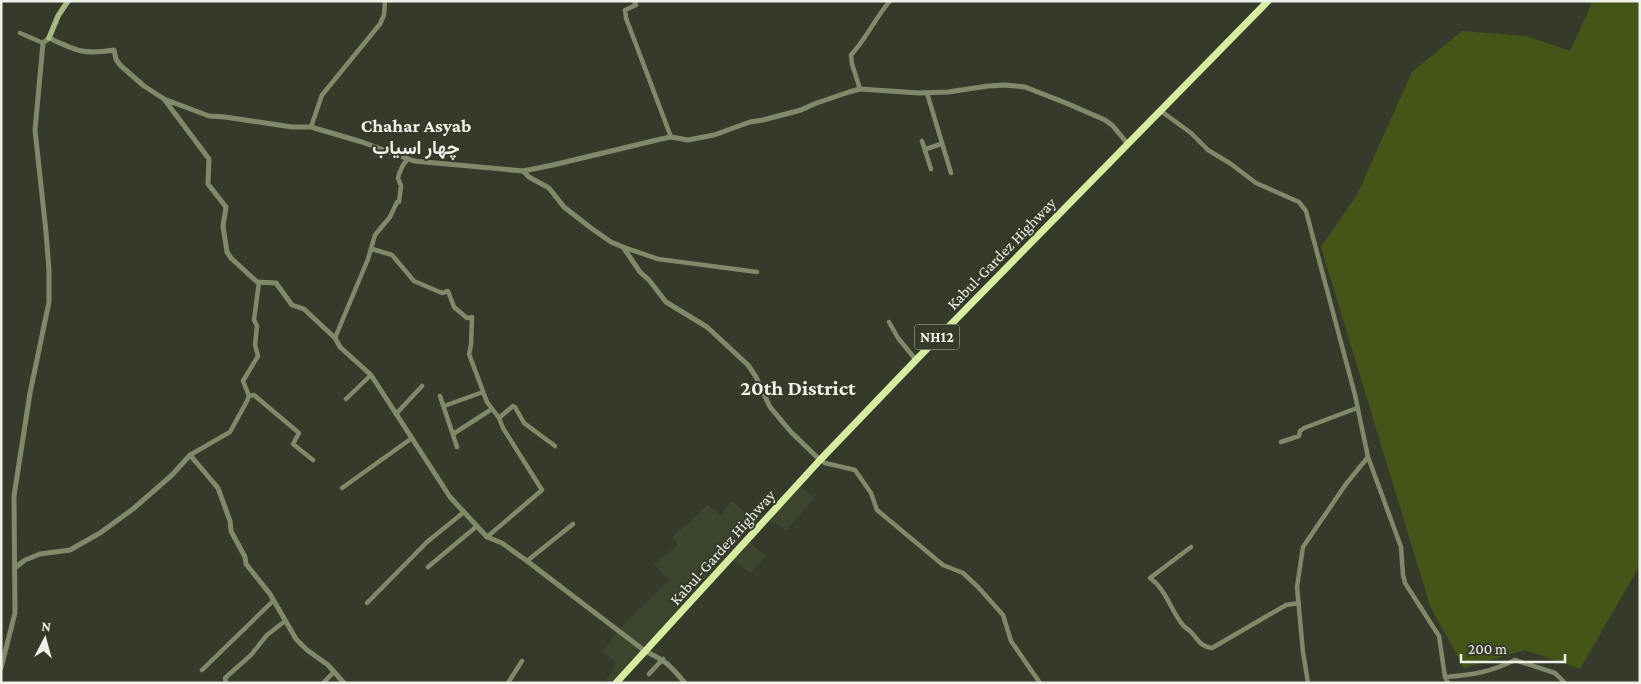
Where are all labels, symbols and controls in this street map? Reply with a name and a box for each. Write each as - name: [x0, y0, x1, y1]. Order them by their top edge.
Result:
- district label: Chahar Asyab چهار اسیاب: [361, 115, 471, 161]
- street label: Kabul-Gardez Highway: [944, 194, 1060, 313]
- road number: NH12: [914, 324, 960, 350]
- district label: 20th District: [740, 376, 856, 400]
- street label: Kabul-Gardez Highway: [666, 486, 780, 609]
- north arrow: [20, 614, 70, 664]
- text: N: [41, 618, 52, 635]
- scale bar: [1461, 632, 1565, 664]
- text: 200 m: [1468, 641, 1507, 657]

